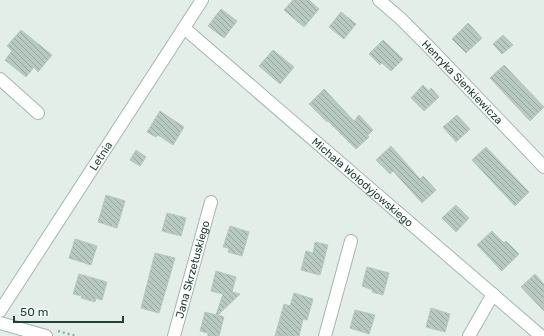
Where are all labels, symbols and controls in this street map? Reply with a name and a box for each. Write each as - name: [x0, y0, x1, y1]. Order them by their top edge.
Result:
- street label: Henryka Sienkiewicza: [419, 37, 506, 127]
- street label: Michała Wołodyjowskiego: [309, 135, 416, 229]
- street label: Letnia: [87, 139, 115, 173]
- street label: Jana Skrzetuskiego: [173, 219, 212, 320]
- scale bar: [14, 298, 123, 324]
- text: 50 m: [20, 305, 48, 319]

